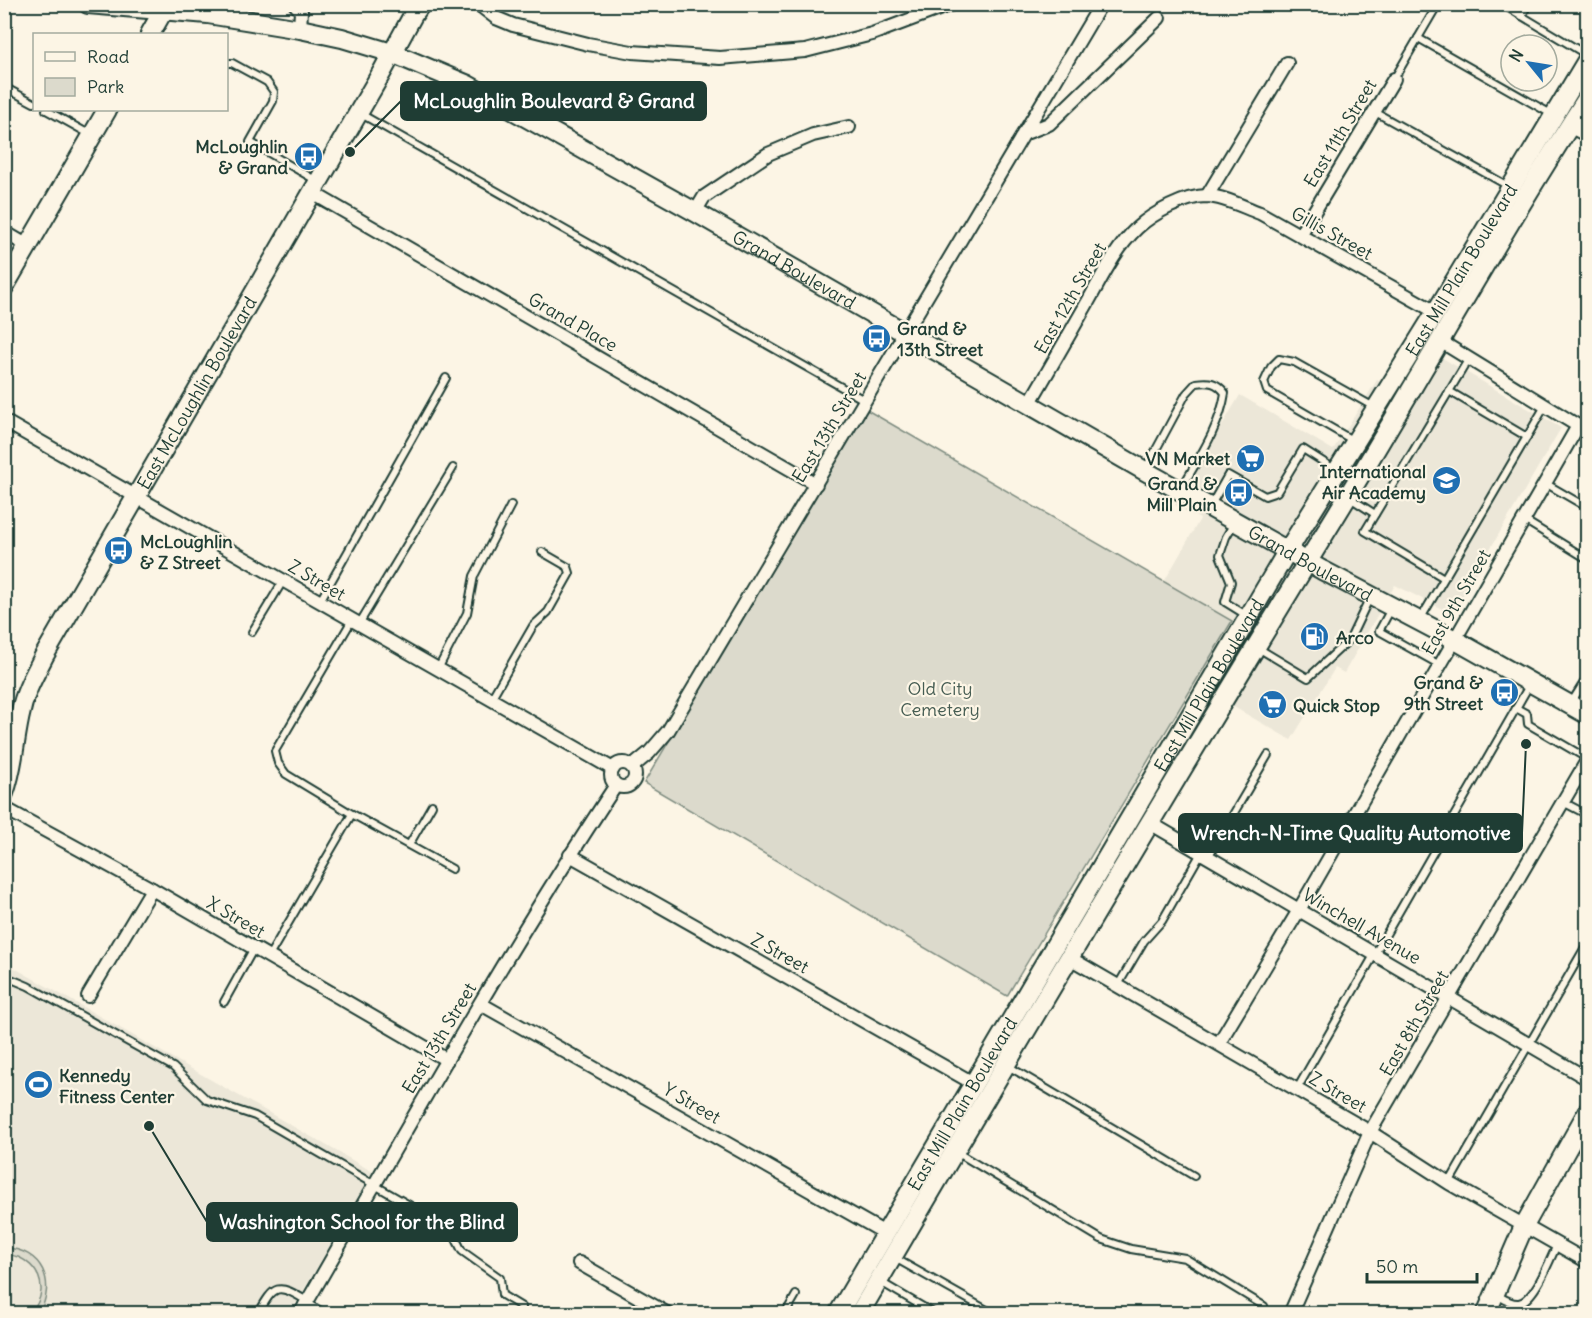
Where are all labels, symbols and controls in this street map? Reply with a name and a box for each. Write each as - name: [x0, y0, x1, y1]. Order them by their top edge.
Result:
- legend: [33, 33, 228, 111]
- north arrow: [1499, 33, 1559, 93]
- text: Road: [87, 45, 130, 68]
- text: N: [1505, 46, 1527, 65]
- text: Park: [87, 75, 124, 98]
- street label: East 11th Street: [1299, 75, 1381, 191]
- callout: McLoughlin Boulevard & Grand: [401, 82, 706, 120]
- text: McLoughlin Boulevard & Grand: [413, 88, 695, 113]
- place label: McLoughlin & Grand: [195, 135, 289, 179]
- bus stop icon: McLoughlin & Grand: [293, 140, 325, 172]
- street label: East Mill Plain Boulevard: [1400, 179, 1522, 360]
- street label: Gillis Street: [1287, 201, 1377, 265]
- street label: Grand Boulevard: [729, 225, 861, 314]
- street label: East 12th Street: [1029, 238, 1111, 358]
- street label: Grand Place: [524, 287, 622, 357]
- street label: East McLoughlin Boulevard: [132, 292, 261, 493]
- place label: Grand & 13th Street: [897, 317, 984, 361]
- bus stop icon: Grand & 13th Street: [860, 322, 892, 354]
- street label: East 13th Street: [787, 367, 871, 487]
- supermarket icon: VN Market: [1235, 442, 1267, 474]
- place label: VN Market: [1145, 447, 1231, 470]
- place label: International Air Academy: [1319, 460, 1426, 504]
- school or university icon: International Air Academy: [1431, 465, 1463, 497]
- place label: Grand & Mill Plain: [1147, 472, 1218, 516]
- bus stop icon: Grand & Mill Plain: [1222, 477, 1254, 509]
- street label: Grand Boulevard: [1244, 520, 1377, 606]
- place label: McLoughlin & Z Street: [140, 530, 233, 574]
- bus stop icon: McLoughlin & Z Street: [103, 535, 135, 567]
- street label: East 9th Street: [1416, 545, 1496, 659]
- street label: Z Street: [284, 554, 350, 606]
- street label: East Mill Plain Boulevard: [1149, 594, 1269, 776]
- fuel station icon: Arco: [1299, 621, 1331, 653]
- place label: Arco: [1336, 626, 1374, 649]
- place label: Grand & 9th Street: [1404, 671, 1484, 715]
- bus stop icon: Grand & 9th Street: [1488, 676, 1520, 708]
- park label: Old City Cemetery: [900, 677, 980, 721]
- supermarket icon: Quick Stop: [1256, 689, 1288, 721]
- place label: Quick Stop: [1293, 694, 1380, 717]
- callout: Wrench-N-Time Quality Automotive: [1179, 814, 1522, 852]
- text: Wrench-N-Time Quality Automotive: [1191, 820, 1511, 845]
- street label: Winchell Avenue: [1299, 883, 1425, 969]
- street label: X Street: [203, 891, 269, 943]
- street label: Z Street: [747, 928, 813, 978]
- street label: East 8th Street: [1374, 966, 1454, 1080]
- street label: East 13th Street: [397, 978, 481, 1098]
- street label: East Mill Plain Boulevard: [902, 1013, 1022, 1194]
- place label: Kennedy Fitness Center: [59, 1064, 175, 1108]
- street label: Z Street: [1305, 1066, 1371, 1118]
- sports icon: Kennedy Fitness Center: [22, 1069, 54, 1101]
- street label: Y Street: [659, 1077, 725, 1129]
- callout: Washington School for the Blind: [207, 1203, 517, 1241]
- text: Washington School for the Blind: [219, 1209, 505, 1234]
- scale bar: [1367, 1246, 1476, 1284]
- text: 50 m: [1376, 1255, 1418, 1278]

